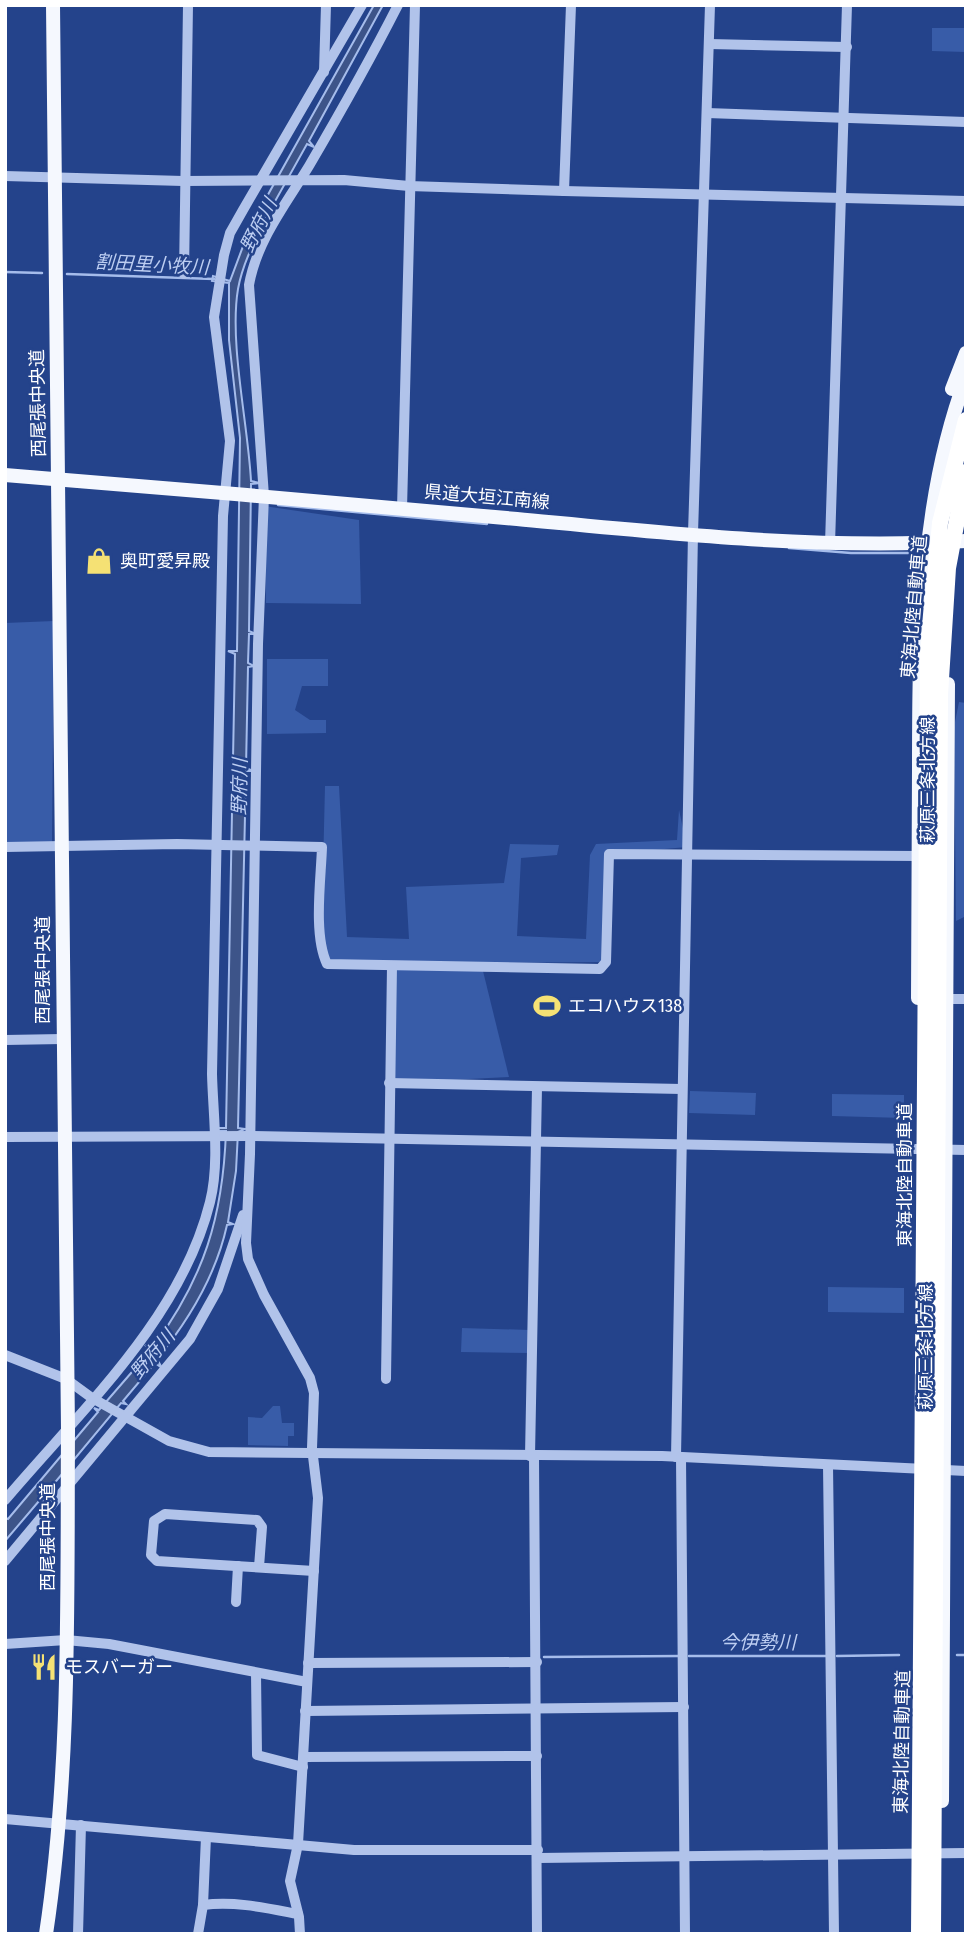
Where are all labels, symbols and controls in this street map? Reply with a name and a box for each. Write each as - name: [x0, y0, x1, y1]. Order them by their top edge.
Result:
- water label: 野府川: [235, 193, 283, 256]
- water label: 割田里小牧川: [94, 250, 211, 279]
- street label: 西尾張中央道: [26, 349, 50, 457]
- street label: 県道大垣江南線: [423, 481, 551, 513]
- street label: 東海北陸自動車道: [897, 534, 931, 680]
- shop icon: 奥町愛昇殿: [84, 546, 114, 576]
- place label: 奥町愛昇殿: [120, 550, 210, 572]
- street label: 萩原三条北方線: [917, 717, 939, 843]
- water label: 野府川: [228, 756, 252, 816]
- street label: 西尾張中央道: [32, 916, 54, 1024]
- sports icon: エコハウス138: [532, 991, 562, 1021]
- place label: エコハウス138: [568, 995, 682, 1017]
- street label: 東海北陸自動車道: [894, 1103, 916, 1247]
- street label: 萩原三条北方線: [915, 1284, 937, 1410]
- water label: 野府川: [125, 1324, 181, 1384]
- street label: 西尾張中央道: [37, 1483, 59, 1591]
- water label: 今伊勢川: [720, 1631, 798, 1654]
- restaurant icon: モスバーガー: [29, 1652, 59, 1682]
- place label: モスバーガー: [65, 1656, 173, 1678]
- street label: 東海北陸自動車道: [890, 1670, 914, 1814]

